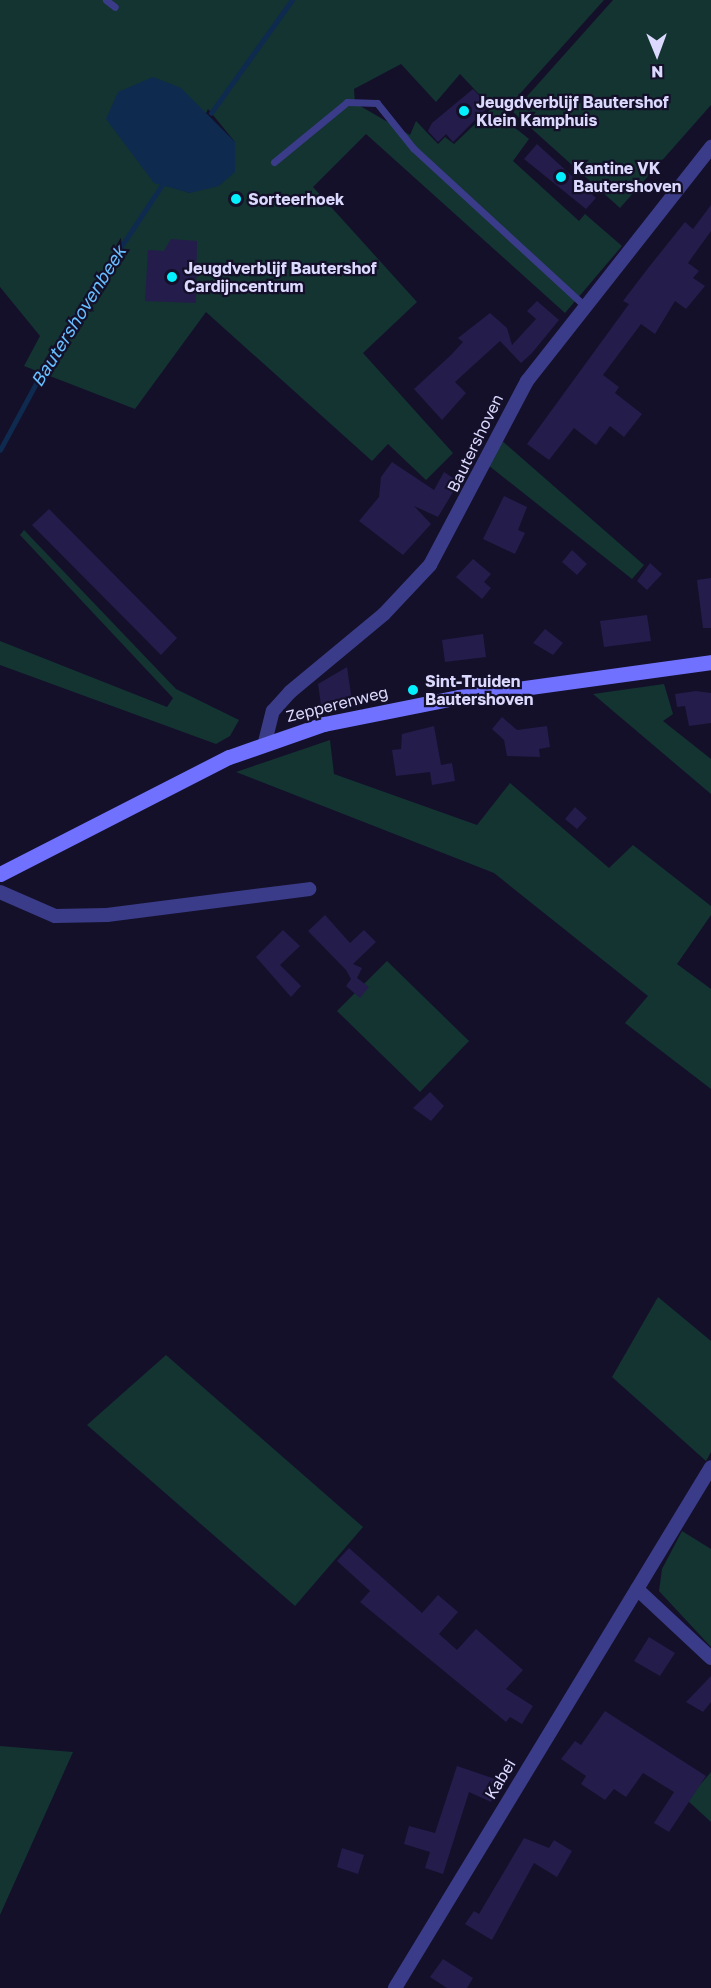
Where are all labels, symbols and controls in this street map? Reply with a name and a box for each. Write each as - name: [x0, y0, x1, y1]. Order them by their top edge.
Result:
- north arrow: [627, 24, 687, 84]
- text: N: [651, 62, 664, 82]
- place label: Jeugdverblijf Bautershof Klein Kamphuis: [476, 92, 669, 130]
- marker: Jeugdverblijf Bautershof Klein Kamphuis: [457, 104, 471, 118]
- place label: Kantine VK Bautershoven: [573, 158, 681, 196]
- marker: Kantine VK Bautershoven: [554, 170, 568, 184]
- place label: Sorteerhoek: [248, 189, 344, 209]
- marker: Sorteerhoek: [229, 192, 243, 206]
- water label: Bautershovenbeek: [26, 242, 130, 390]
- place label: Jeugdverblijf Bautershof Cardijncentrum: [184, 258, 377, 296]
- marker: Jeugdverblijf Bautershof Cardijncentrum: [165, 270, 179, 284]
- street label: Bautershoven: [443, 391, 507, 495]
- place label: Sint-Truiden Bautershoven: [425, 671, 533, 709]
- street label: Zepperenweg: [284, 682, 390, 726]
- marker: Sint-Truiden Bautershoven: [406, 683, 420, 697]
- street label: Kabei: [481, 1755, 519, 1803]

